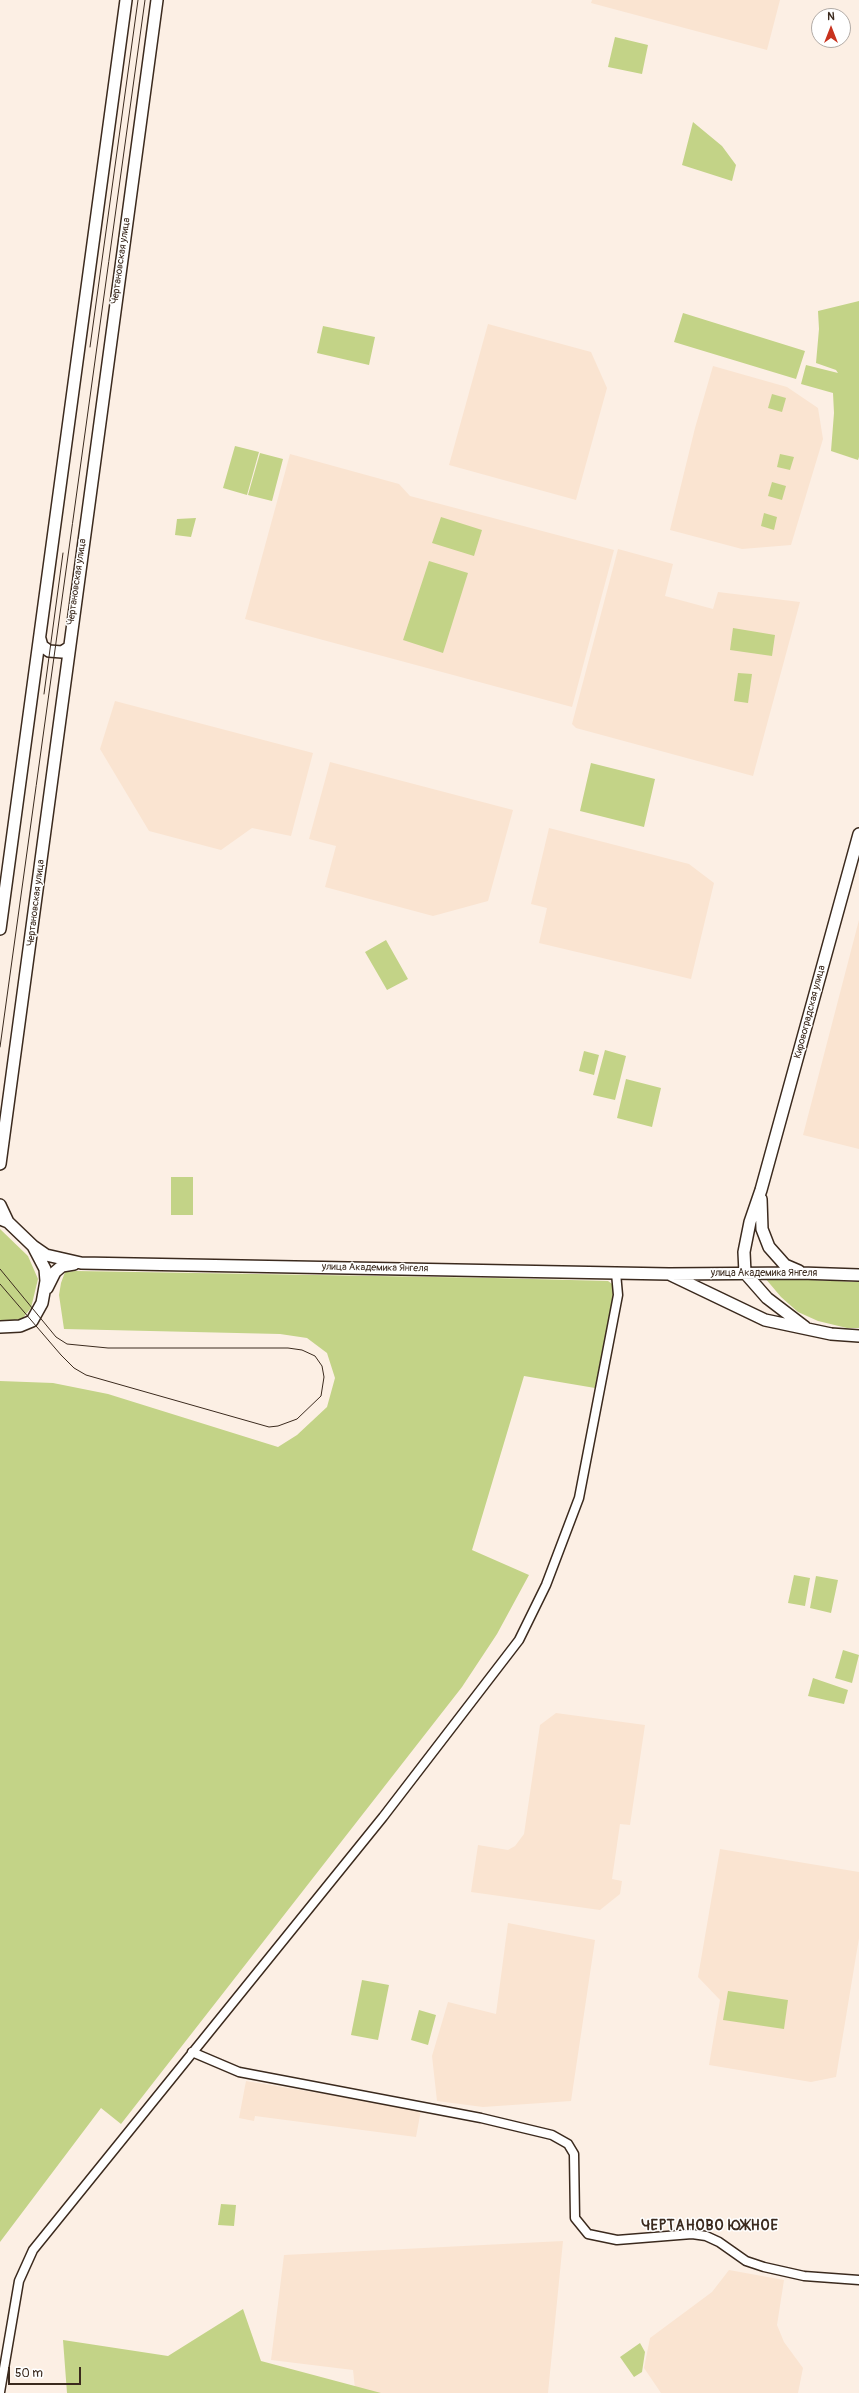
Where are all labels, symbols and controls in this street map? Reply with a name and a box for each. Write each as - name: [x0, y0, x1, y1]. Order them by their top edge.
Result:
- north arrow: [811, 8, 851, 48]
- text: N: [827, 10, 835, 23]
- street label: Чертановская улица: [109, 217, 133, 305]
- street label: Чертановская улица: [65, 538, 89, 626]
- street label: Чертановская улица: [25, 859, 47, 947]
- street label: Кировоградская улица: [792, 964, 828, 1060]
- street label: улица Академика Янгеля: [322, 1261, 428, 1275]
- street label: улица Академика Янгеля: [711, 1267, 817, 1279]
- district label: ЧЕРТАНОВО ЮЖНОЕ: [641, 2218, 779, 2234]
- scale bar: [10, 2359, 83, 2385]
- text: 50 m: [15, 2366, 43, 2381]

